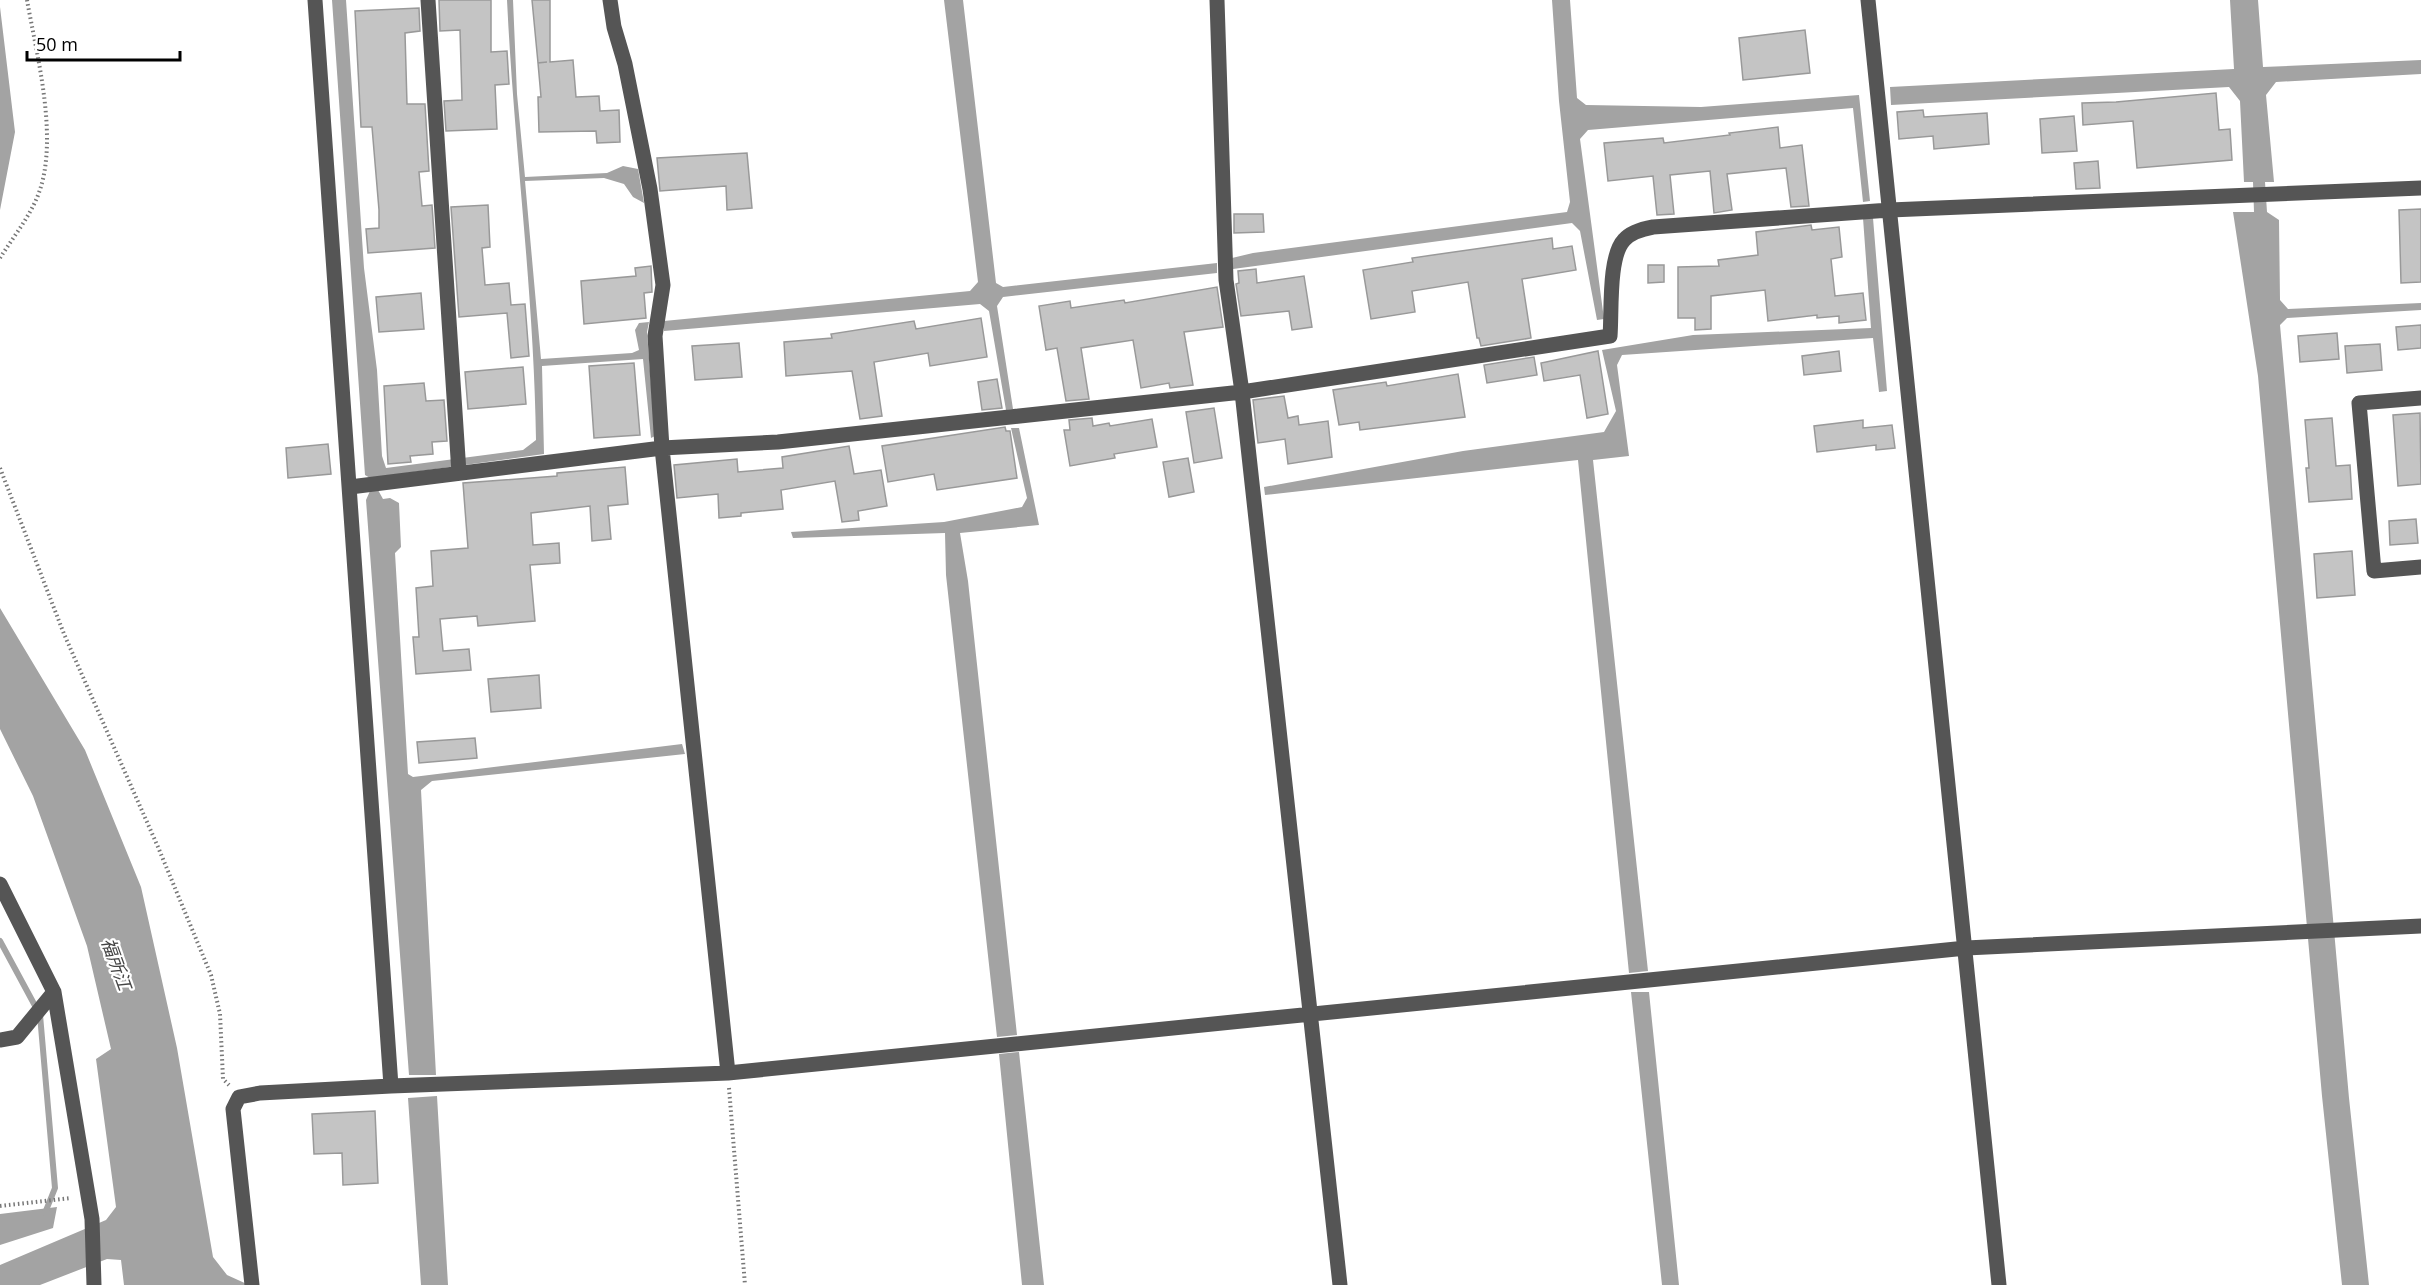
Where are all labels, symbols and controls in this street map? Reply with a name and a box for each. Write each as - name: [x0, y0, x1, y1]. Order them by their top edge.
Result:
- scale bar: [27, 24, 180, 62]
- text: 50 m: [36, 32, 78, 56]
- water label: 福所江: [96, 934, 138, 995]

